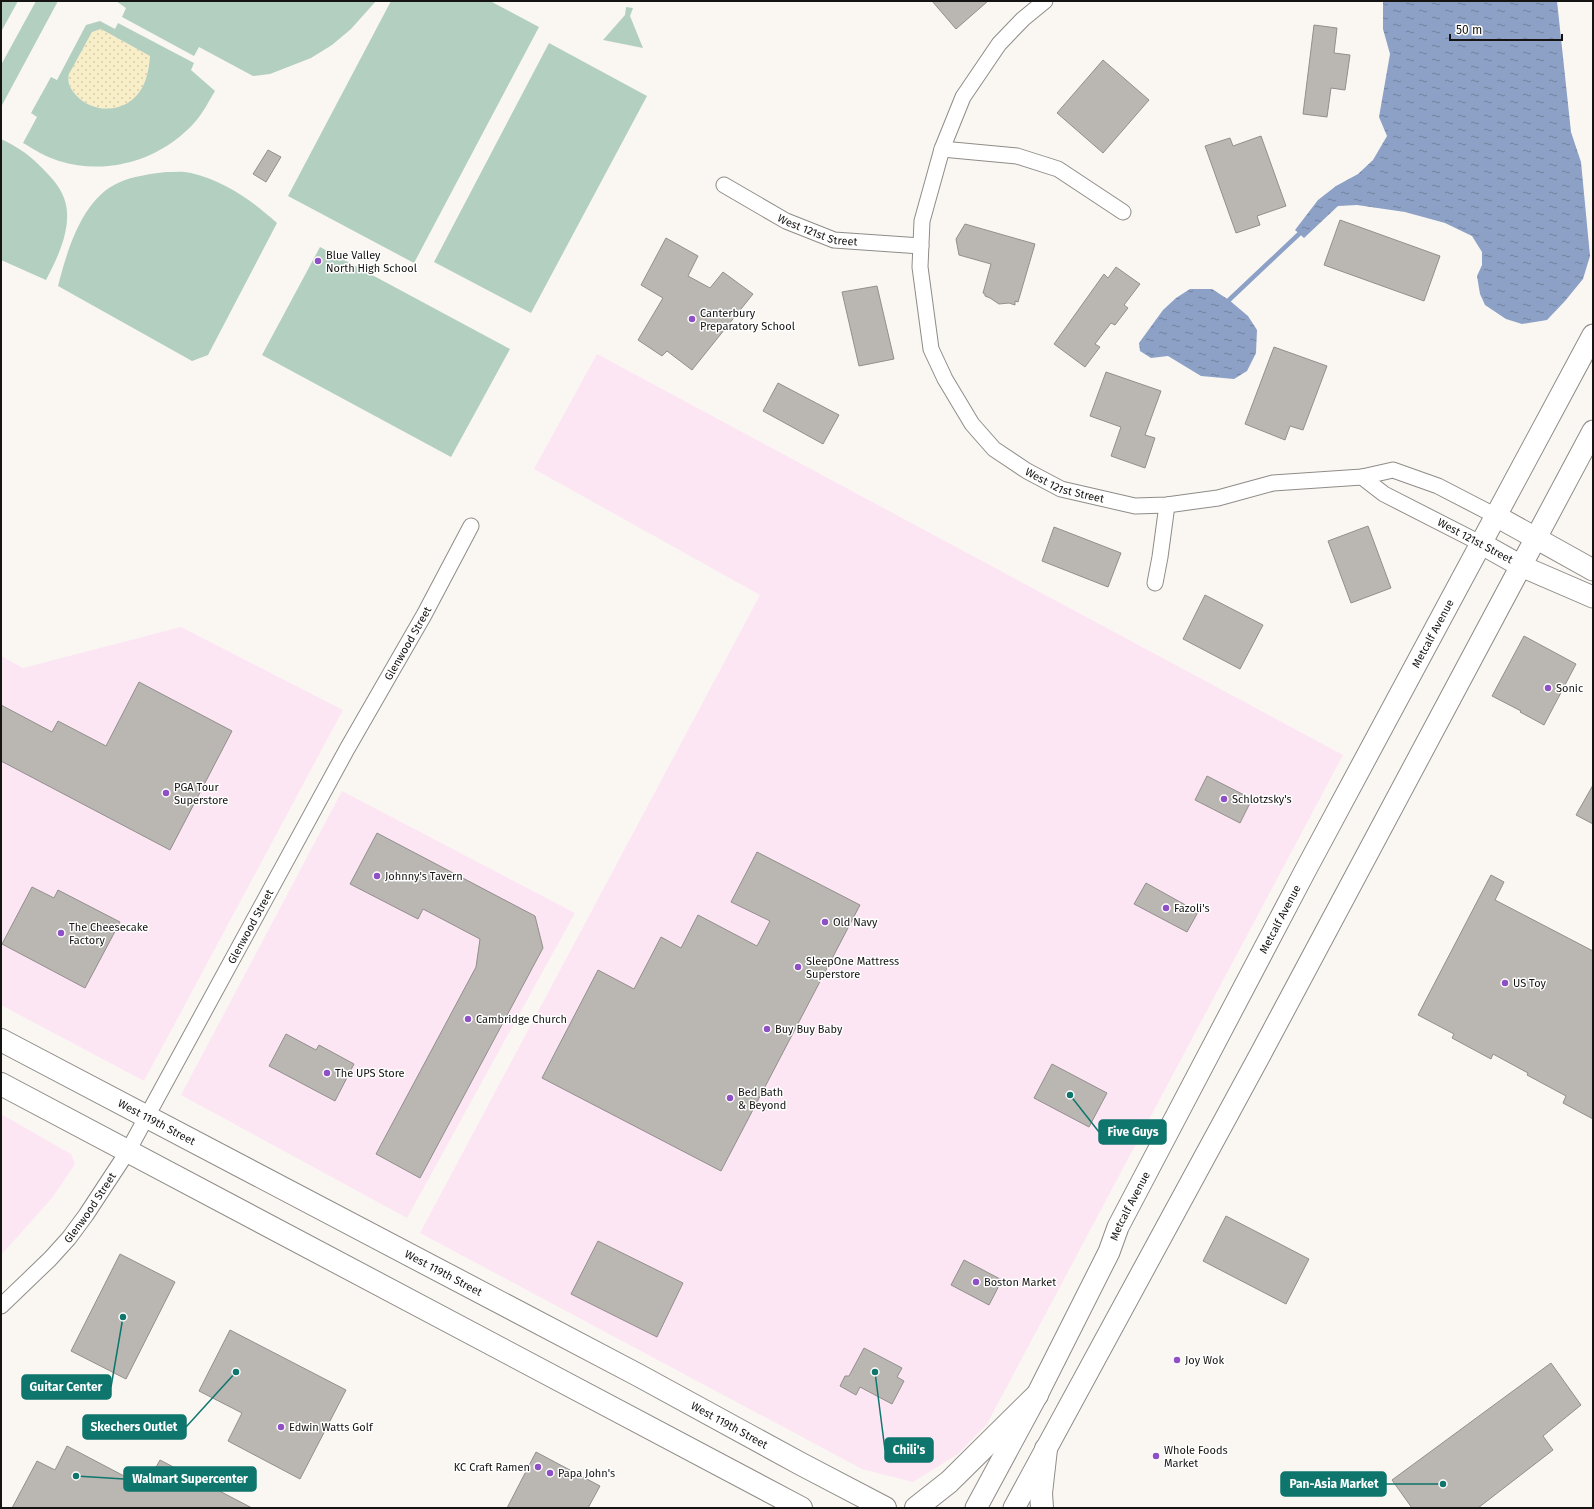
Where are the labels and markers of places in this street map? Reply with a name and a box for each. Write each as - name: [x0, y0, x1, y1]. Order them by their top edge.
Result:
- place label: Blue Valley North High School: [326, 249, 417, 275]
- marker: Blue Valley North High School: [313, 256, 323, 266]
- place label: Canterbury Preparatory School: [700, 307, 795, 333]
- marker: Canterbury Preparatory School: [687, 314, 697, 324]
- place label: Sonic: [1556, 682, 1583, 695]
- marker: Sonic: [1543, 683, 1553, 693]
- place label: PGA Tour Superstore: [174, 781, 228, 807]
- marker: PGA Tour Superstore: [161, 788, 171, 798]
- place label: Schlotzsky's: [1232, 793, 1292, 806]
- marker: Schlotzsky's: [1219, 794, 1229, 804]
- place label: Johnny's Tavern: [385, 870, 463, 883]
- marker: Johnny's Tavern: [372, 871, 382, 881]
- place label: Fazoli's: [1174, 902, 1210, 915]
- marker: Fazoli's: [1161, 903, 1171, 913]
- place label: Old Navy: [833, 916, 878, 929]
- marker: Old Navy: [820, 917, 830, 927]
- place label: The Cheesecake Factory: [69, 921, 148, 947]
- marker: The Cheesecake Factory: [56, 928, 66, 938]
- place label: SleepOne Mattress Superstore: [806, 955, 899, 981]
- marker: SleepOne Mattress Superstore: [793, 962, 803, 972]
- place label: US Toy: [1513, 977, 1547, 990]
- marker: US Toy: [1500, 978, 1510, 988]
- place label: Cambridge Church: [476, 1013, 567, 1026]
- marker: Cambridge Church: [463, 1014, 473, 1024]
- place label: Buy Buy Baby: [775, 1023, 843, 1036]
- marker: Buy Buy Baby: [762, 1024, 772, 1034]
- place label: The UPS Store: [335, 1067, 405, 1080]
- marker: The UPS Store: [322, 1068, 332, 1078]
- place label: Bed Bath & Beyond: [738, 1086, 786, 1112]
- marker: Bed Bath & Beyond: [725, 1093, 735, 1103]
- callout: Five Guys: [1099, 1120, 1166, 1144]
- place label: Boston Market: [984, 1276, 1056, 1289]
- marker: Boston Market: [971, 1277, 981, 1287]
- place label: Joy Wok: [1185, 1354, 1224, 1367]
- marker: Joy Wok: [1172, 1355, 1182, 1365]
- callout: Guitar Center: [22, 1375, 111, 1399]
- callout: Skechers Outlet: [83, 1415, 186, 1439]
- place label: Edwin Watts Golf: [289, 1421, 374, 1434]
- marker: Edwin Watts Golf: [276, 1422, 286, 1432]
- callout: Chili's: [885, 1438, 933, 1462]
- place label: Whole Foods Market: [1164, 1444, 1228, 1470]
- marker: Whole Foods Market: [1151, 1451, 1161, 1461]
- place label: KC Craft Ramen: [454, 1461, 530, 1474]
- marker: KC Craft Ramen: [533, 1462, 543, 1472]
- callout: Walmart Supercenter: [124, 1467, 256, 1491]
- place label: Papa John's: [558, 1467, 615, 1480]
- marker: Papa John's: [545, 1468, 555, 1478]
- callout: Pan-Asia Market: [1281, 1472, 1386, 1496]

